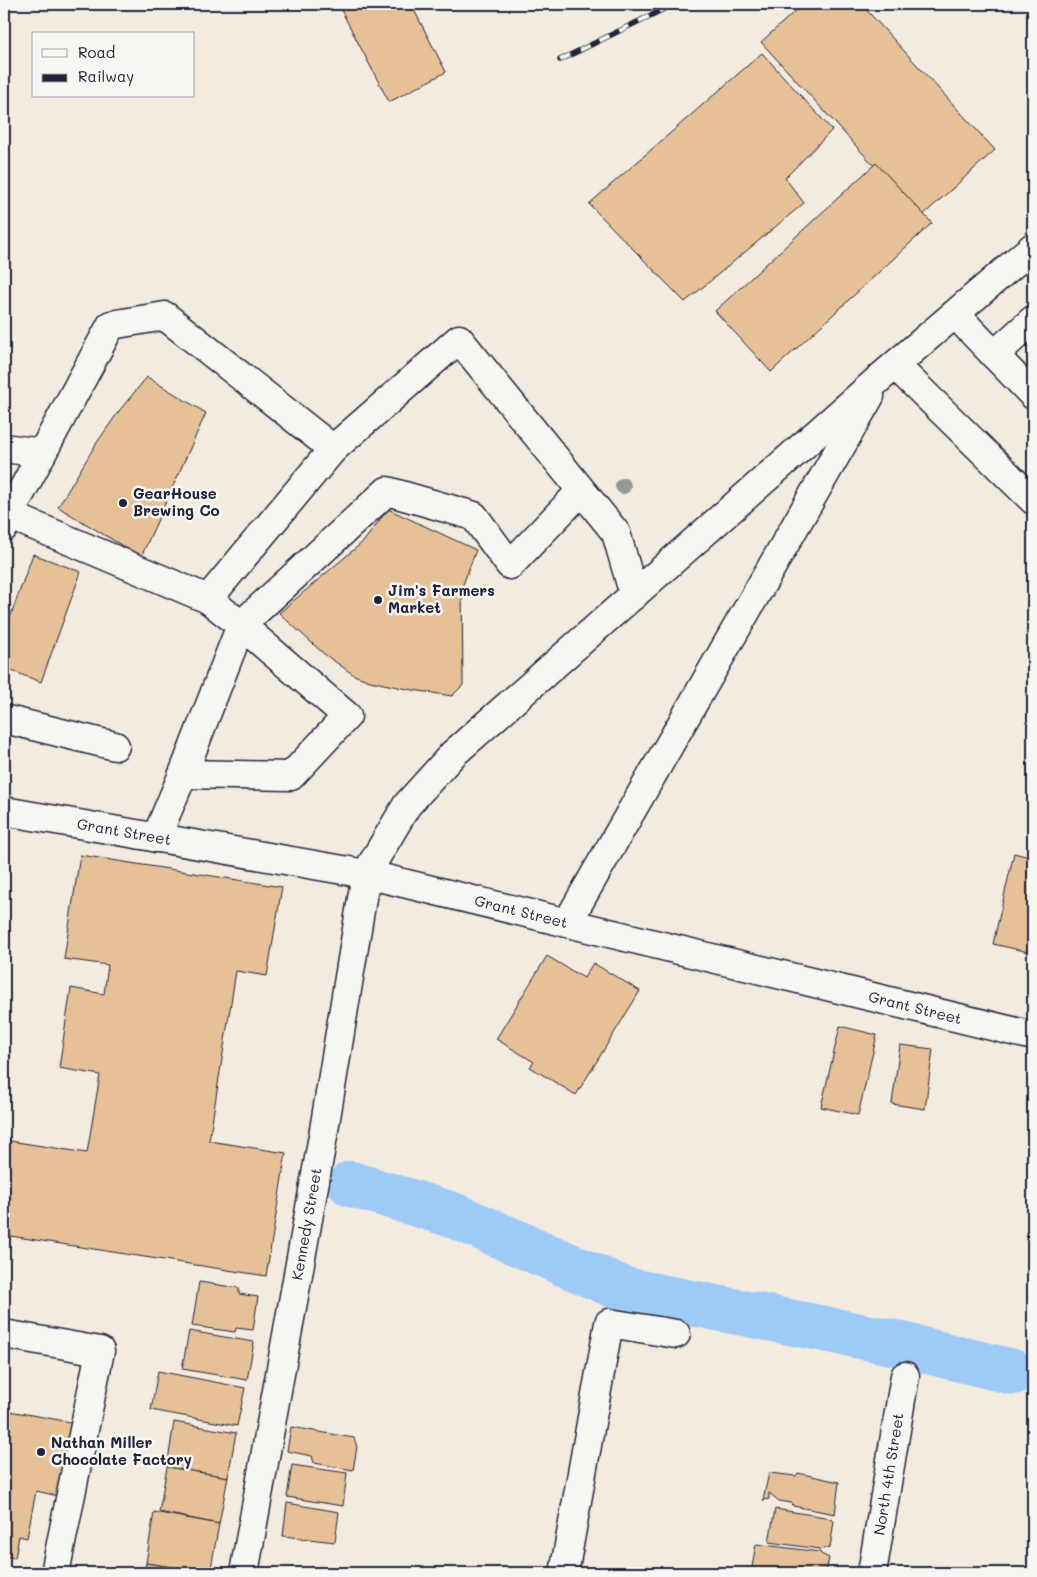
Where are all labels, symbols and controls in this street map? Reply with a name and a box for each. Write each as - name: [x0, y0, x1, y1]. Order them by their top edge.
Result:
- legend: [32, 32, 195, 98]
- text: Road: [78, 42, 115, 62]
- text: Railway: [78, 66, 134, 86]
- place label: GearHouse Brewing Co: [133, 483, 220, 520]
- marker: GearHouse Brewing Co: [117, 497, 129, 509]
- place label: Jim's Farmers Market: [388, 580, 495, 617]
- marker: Jim's Farmers Market: [372, 594, 384, 606]
- street label: Grant Street: [75, 813, 173, 849]
- street label: Grant Street: [473, 890, 570, 932]
- street label: Grant Street: [867, 986, 964, 1028]
- street label: Kennedy Street: [286, 1166, 326, 1282]
- street label: North 4th Street: [868, 1411, 908, 1537]
- place label: Nathan Miller Chocolate Factory: [51, 1432, 192, 1469]
- marker: Nathan Miller Chocolate Factory: [35, 1446, 47, 1458]

